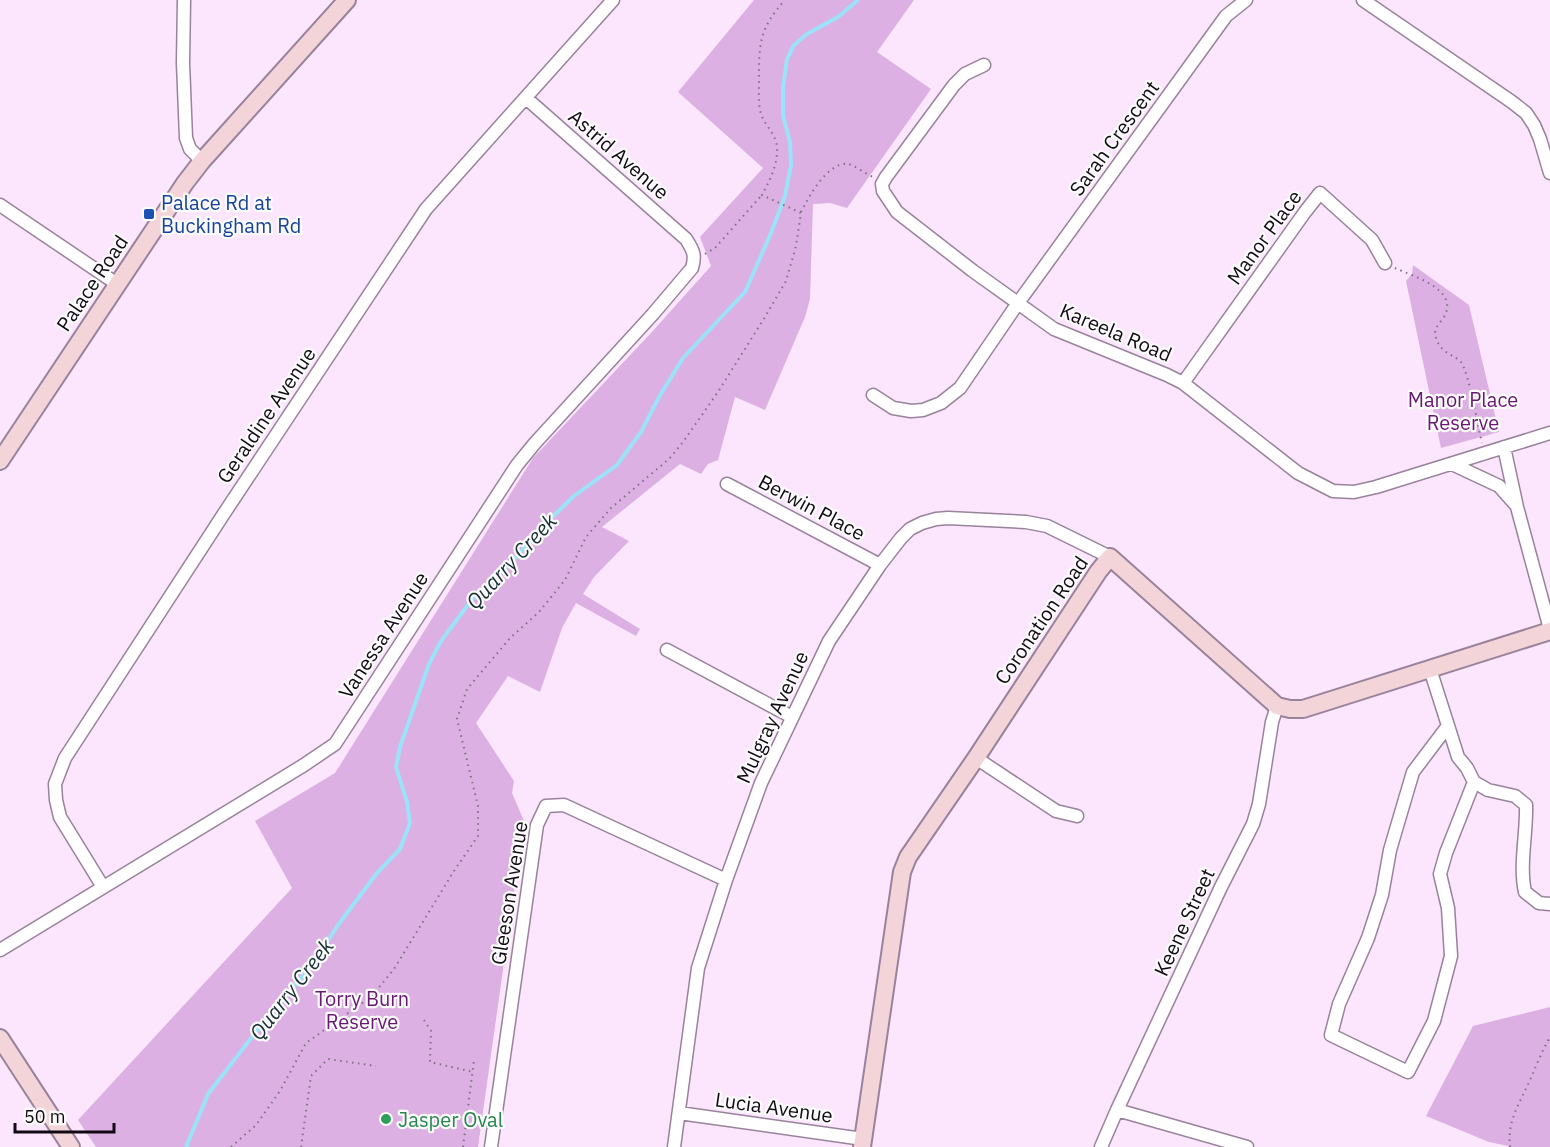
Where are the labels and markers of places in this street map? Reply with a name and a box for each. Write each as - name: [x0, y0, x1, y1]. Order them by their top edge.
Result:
- place label: Palace Rd at Buckingham Rd: [161, 189, 301, 239]
- marker: Palace Rd at Buckingham Rd: [142, 207, 156, 221]
- place label: Jasper Oval: [398, 1106, 503, 1133]
- marker: Jasper Oval: [379, 1112, 393, 1126]

